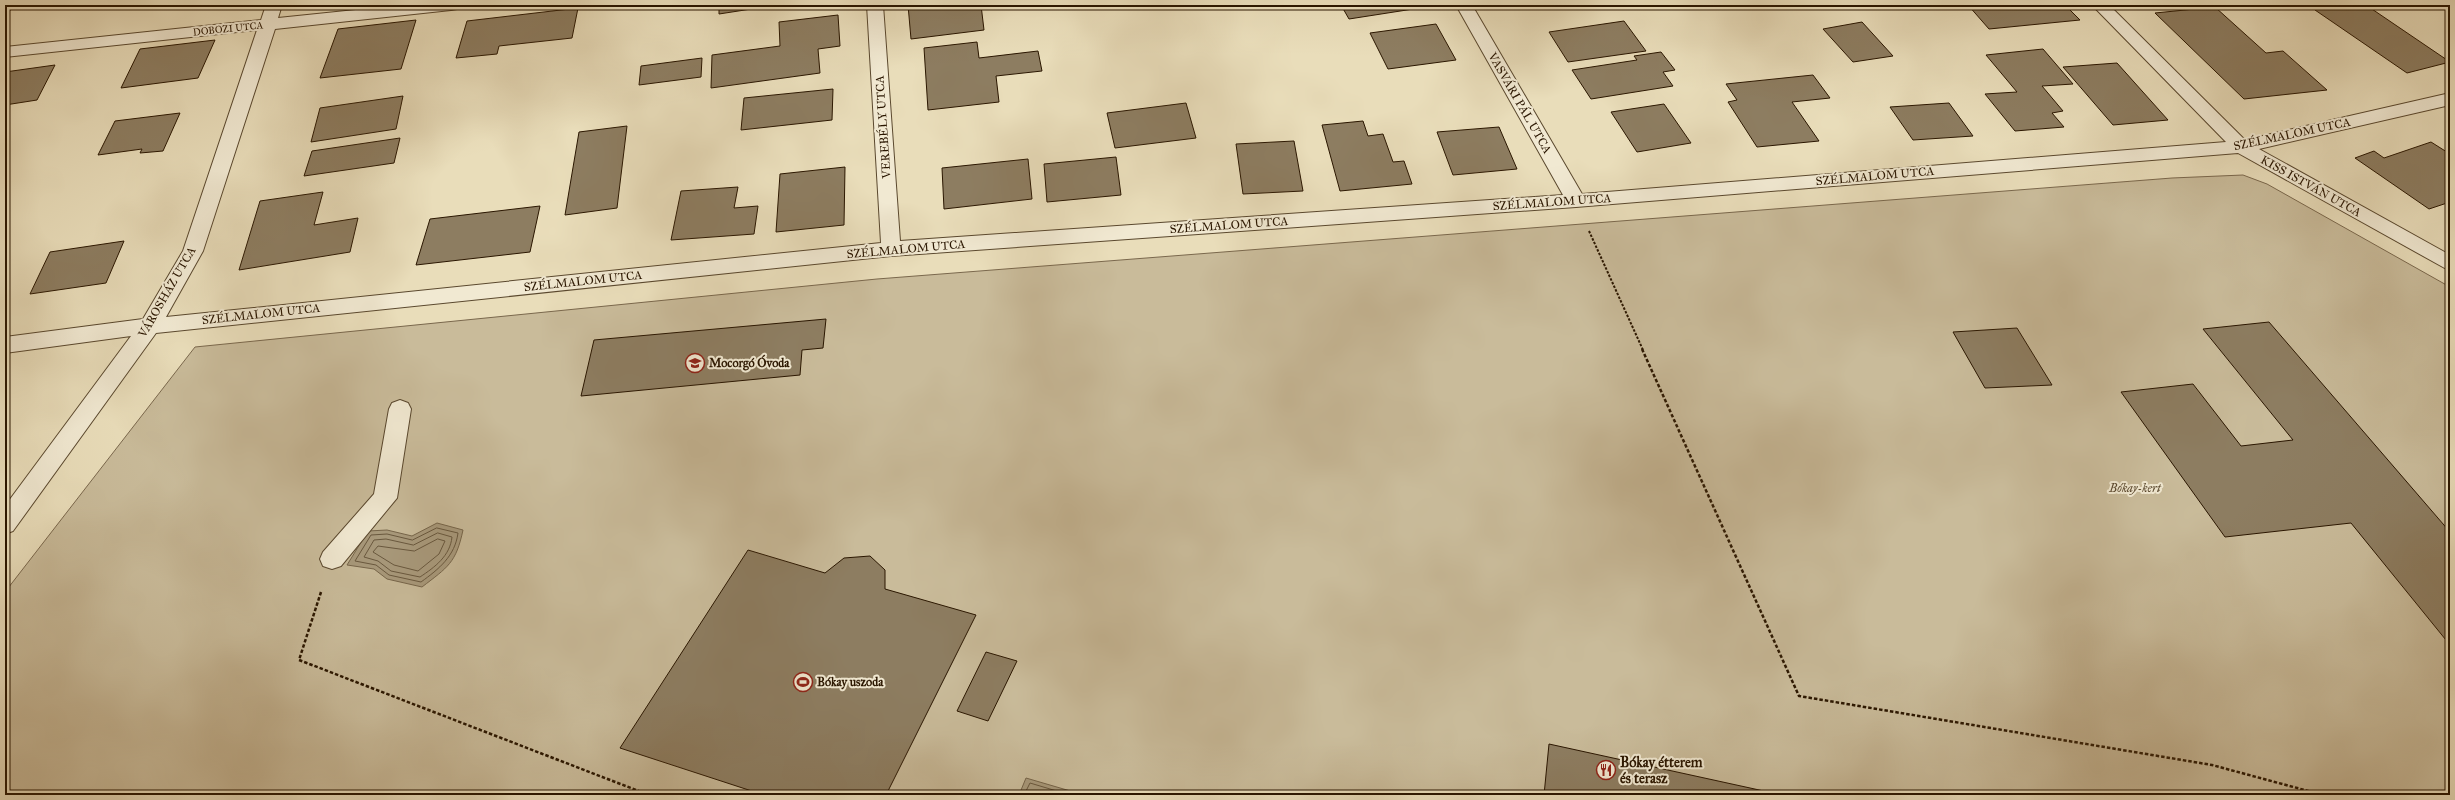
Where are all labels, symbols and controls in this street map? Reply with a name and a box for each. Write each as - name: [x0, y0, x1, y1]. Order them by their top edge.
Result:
- street label: DOBOZI UTCA: [192, 19, 264, 39]
- street label: VASVÁRI PÁL UTCA: [1485, 49, 1556, 156]
- street label: VEREBÉLY UTCA: [870, 75, 894, 180]
- street label: SZÉLMALOM UTCA: [2232, 113, 2352, 153]
- street label: KISS ISTVÁN UTCA: [2258, 152, 2364, 219]
- street label: SZÉLMALOM UTCA: [1815, 162, 1935, 188]
- street label: SZÉLMALOM UTCA: [1492, 189, 1612, 213]
- street label: SZÉLMALOM UTCA: [1169, 212, 1289, 236]
- street label: SZÉLMALOM UTCA: [846, 235, 966, 261]
- street label: VÁROSHÁZ UTCA: [134, 244, 199, 341]
- street label: SZÉLMALOM UTCA: [523, 266, 643, 294]
- street label: SZÉLMALOM UTCA: [201, 299, 321, 327]
- school or university icon: Mocorgó Óvoda: [684, 352, 706, 374]
- place label: Mocorgó Óvoda: [709, 354, 790, 371]
- park label: Bókay-kert: [2108, 481, 2162, 495]
- sports icon: Bókay uszoda: [792, 671, 814, 693]
- place label: Bókay uszoda: [817, 675, 884, 690]
- place label: Bókay étterem és terasz: [1620, 754, 1703, 787]
- restaurant icon: Bókay étterem és terasz: [1595, 759, 1617, 781]

